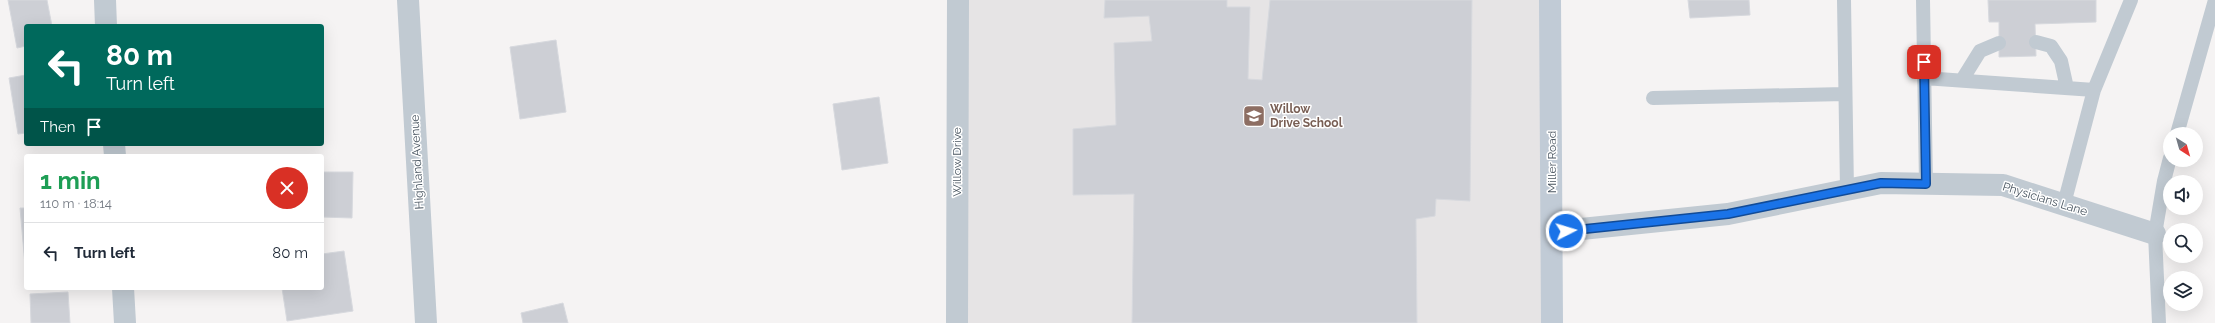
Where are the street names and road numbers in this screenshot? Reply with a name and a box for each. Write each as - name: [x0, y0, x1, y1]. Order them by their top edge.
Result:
- street label: Highland Avenue: [408, 114, 426, 210]
- street label: Willow Drive: [950, 127, 964, 197]
- street label: Miller Road: [1545, 131, 1559, 193]
- street label: Physicians Lane: [2001, 179, 2089, 219]

